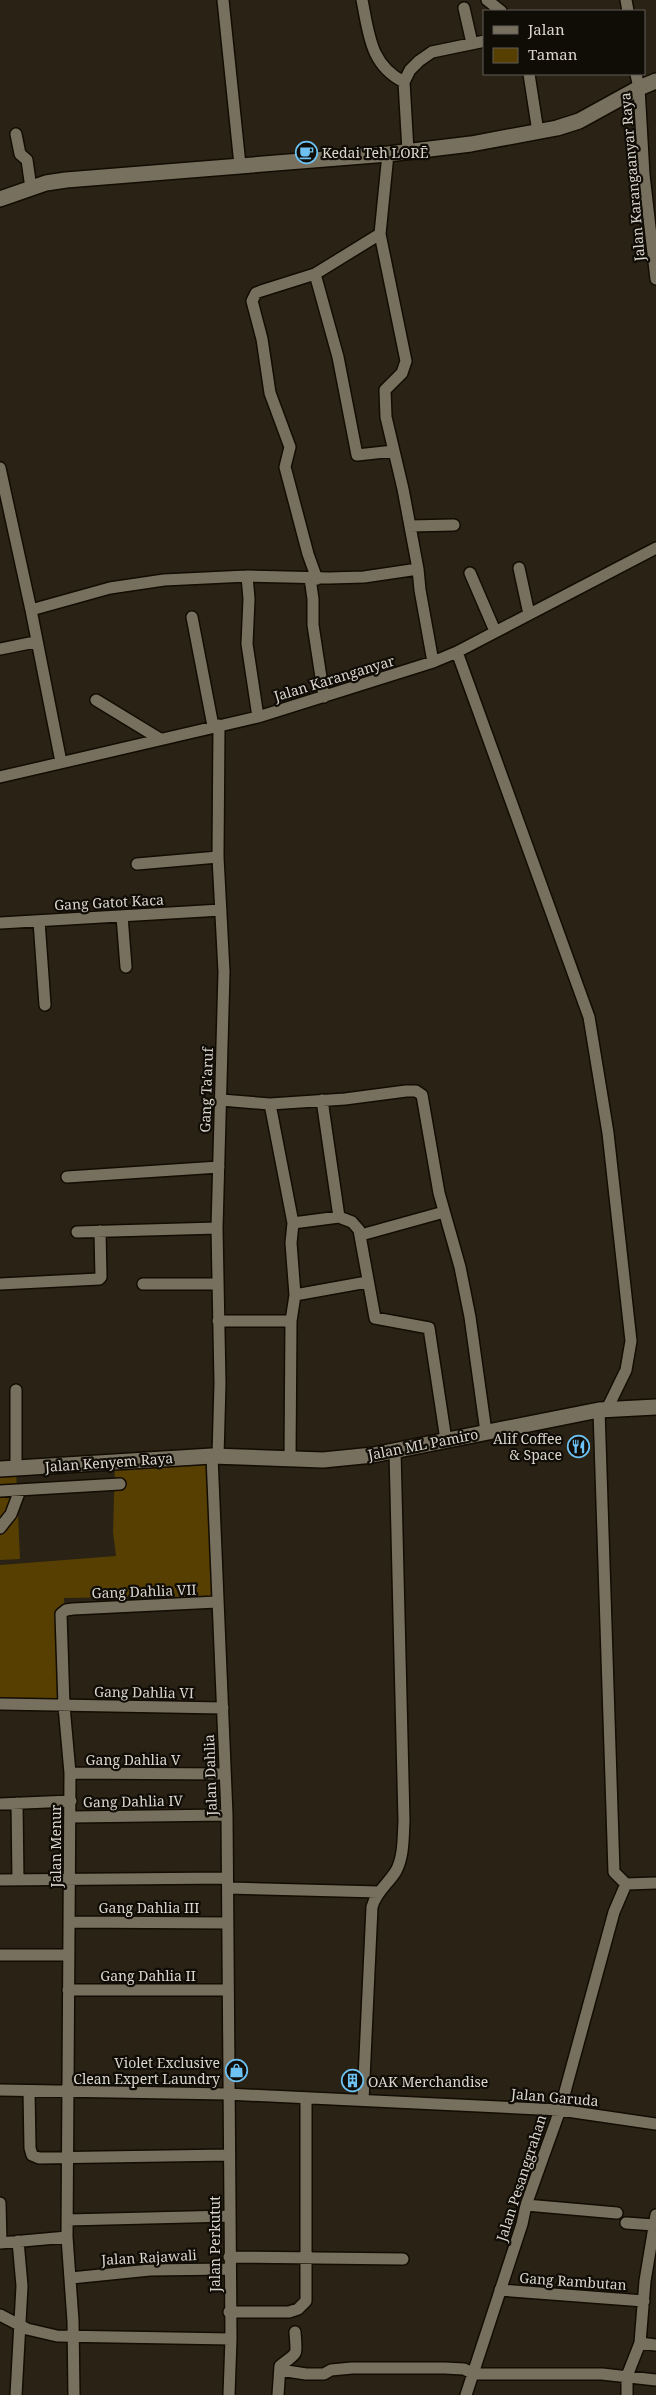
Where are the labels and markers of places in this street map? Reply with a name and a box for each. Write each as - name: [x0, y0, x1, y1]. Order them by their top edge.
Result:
- cafe icon: Kedai Teh LORĒ: [294, 140, 318, 164]
- place label: Kedai Teh LORĒ: [322, 143, 429, 162]
- place label: Alif Coffee & Space: [493, 1429, 562, 1464]
- restaurant icon: Alif Coffee & Space: [566, 1434, 590, 1458]
- place label: Violet Exclusive Clean Expert Laundry: [73, 2053, 220, 2088]
- shop icon: Violet Exclusive Clean Expert Laundry: [224, 2058, 248, 2082]
- building icon: OAK Merchandise: [340, 2069, 364, 2093]
- place label: OAK Merchandise: [368, 2072, 488, 2091]

